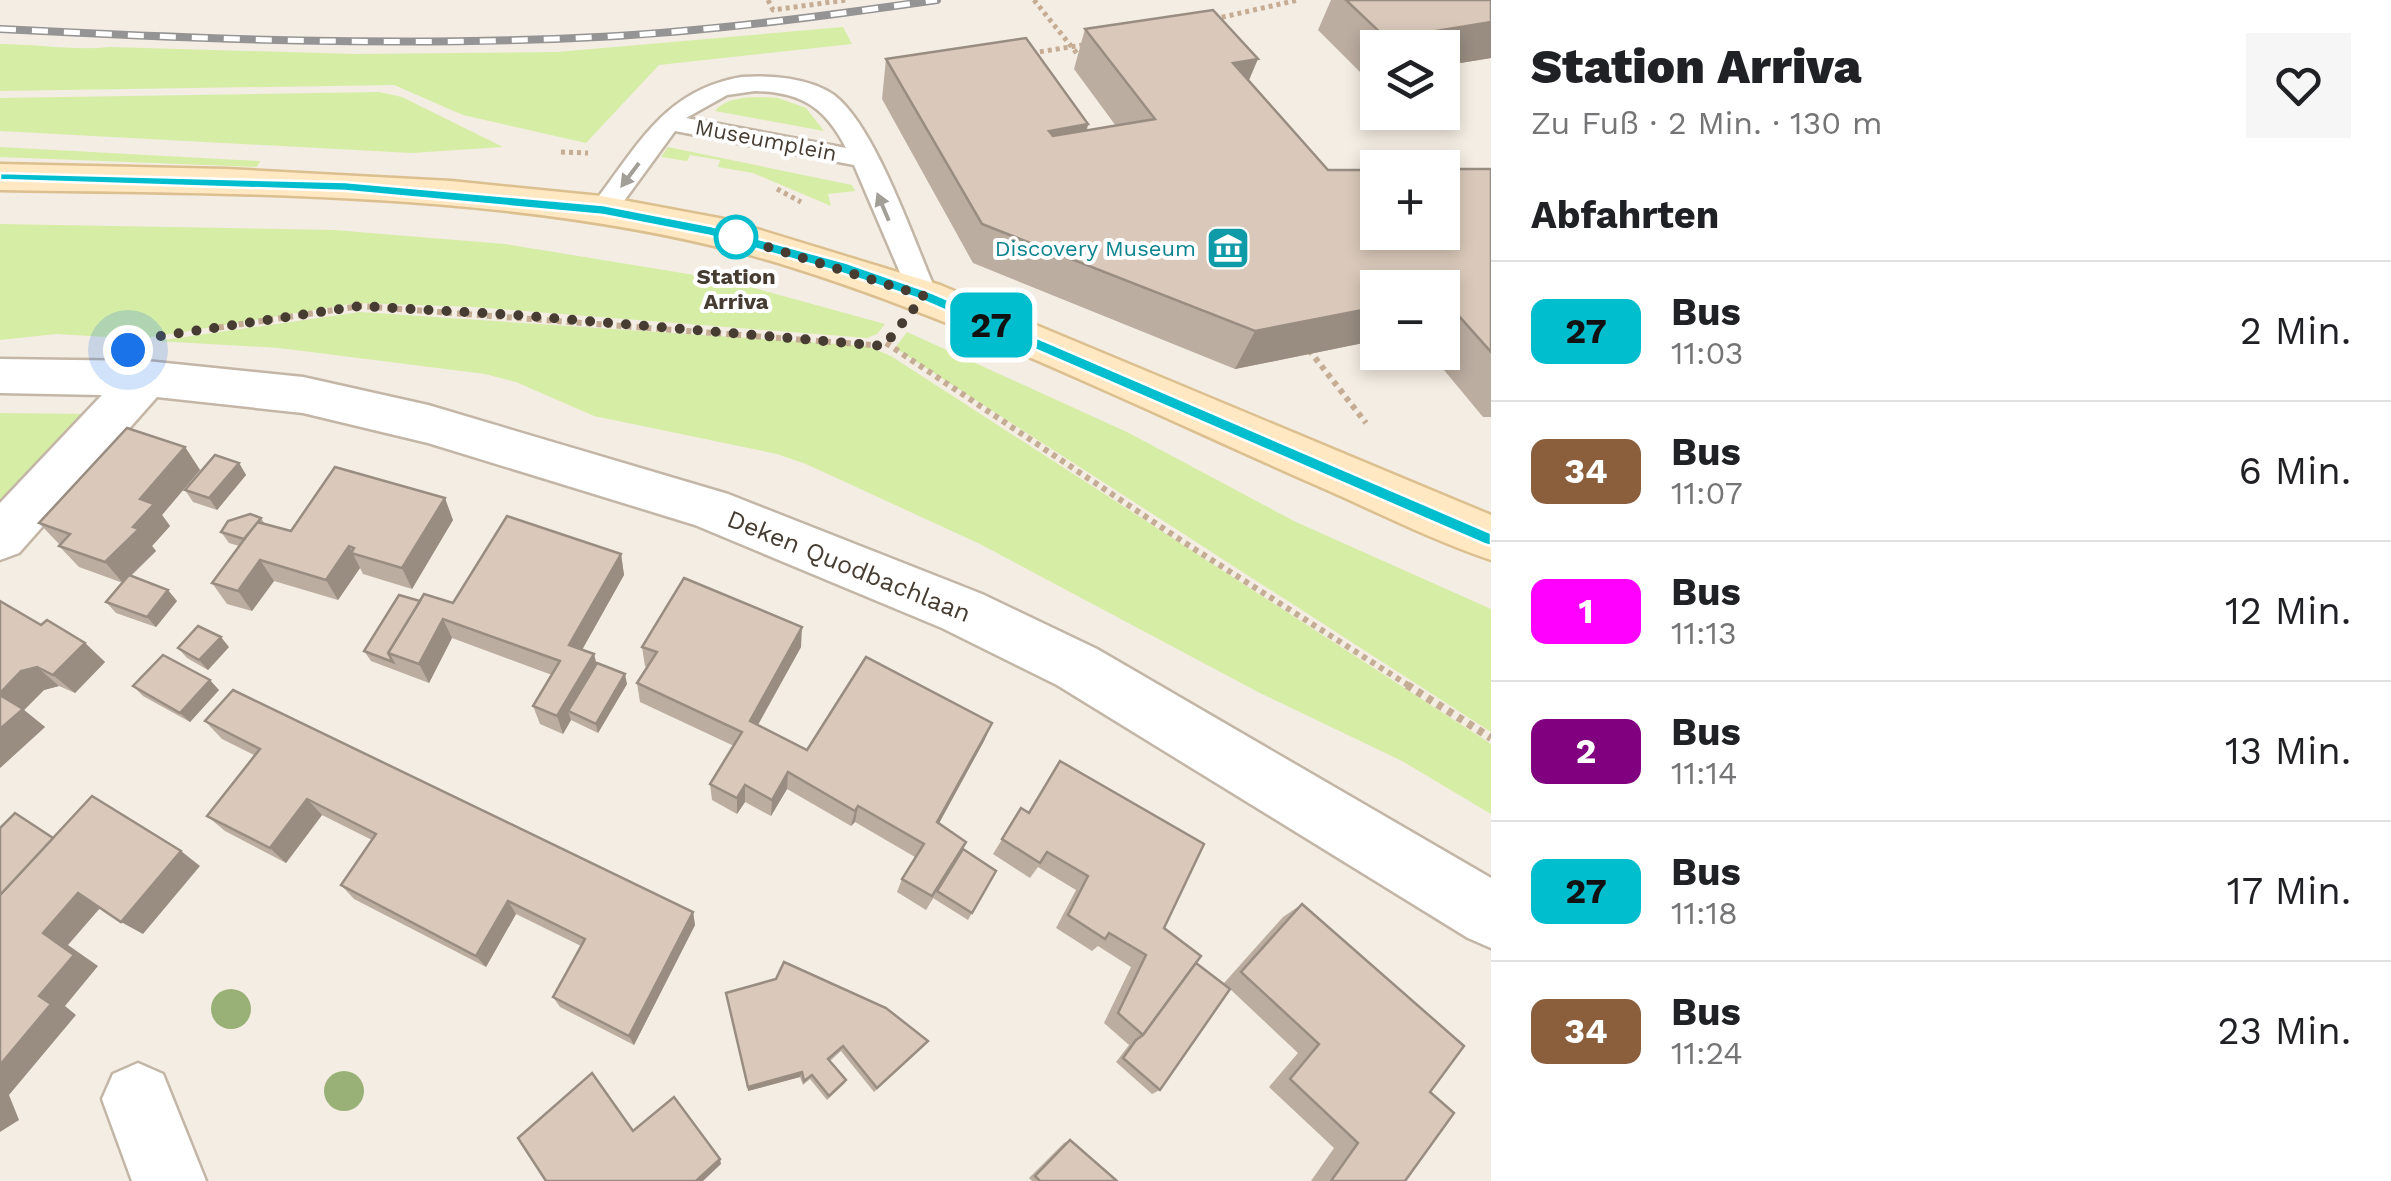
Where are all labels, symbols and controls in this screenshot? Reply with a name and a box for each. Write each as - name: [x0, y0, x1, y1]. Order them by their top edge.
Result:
- map controls: [1360, 30, 1460, 370]
- button: layers: [1360, 30, 1460, 130]
- button: heart: [2246, 33, 2351, 138]
- text: Station Arriva: [1531, 38, 1861, 95]
- text: Zu Fuß · 2 Min. · 130 m: [1531, 104, 1883, 142]
- street label: Museumplein: [693, 114, 839, 166]
- button: +: [1360, 150, 1460, 250]
- one-way arrow: [620, 162, 640, 188]
- one-way arrow: [875, 192, 891, 222]
- text: Abfahrten: [1531, 193, 1719, 237]
- marker: Station Arriva: [715, 216, 757, 258]
- museum icon: Discovery Museum: [1205, 225, 1251, 271]
- place label: Discovery Museum: [995, 236, 1196, 261]
- place label: Station Arriva: [696, 264, 776, 314]
- button: −: [1360, 270, 1460, 370]
- text: Bus: [1671, 290, 1741, 334]
- line badge: 27: [946, 292, 1036, 358]
- text: 27: [970, 304, 1012, 346]
- text: 2 Min.: [2240, 309, 2351, 353]
- text: 27: [1565, 310, 1607, 352]
- your location: [103, 325, 153, 375]
- text: 11:03: [1671, 334, 1743, 372]
- text: Bus: [1671, 430, 1741, 474]
- text: 6 Min.: [2239, 449, 2351, 493]
- text: 34: [1564, 450, 1608, 492]
- text: 11:07: [1671, 474, 1743, 512]
- street label: Deken Quodbachlaan: [723, 504, 975, 628]
- text: Bus: [1671, 570, 1741, 614]
- text: 12 Min.: [2225, 589, 2351, 633]
- text: 1: [1578, 590, 1594, 632]
- text: 11:13: [1671, 614, 1737, 652]
- text: Bus: [1671, 710, 1741, 754]
- text: 13 Min.: [2225, 729, 2351, 773]
- text: 2: [1576, 730, 1596, 772]
- text: 11:14: [1671, 754, 1737, 792]
- text: Bus: [1671, 850, 1741, 894]
- text: 17 Min.: [2227, 869, 2351, 913]
- text: 27: [1565, 870, 1607, 912]
- text: 11:18: [1671, 894, 1738, 932]
- text: Bus: [1671, 990, 1741, 1034]
- text: 23 Min.: [2218, 1009, 2351, 1053]
- text: 34: [1564, 1010, 1608, 1052]
- text: 11:24: [1671, 1034, 1743, 1072]

